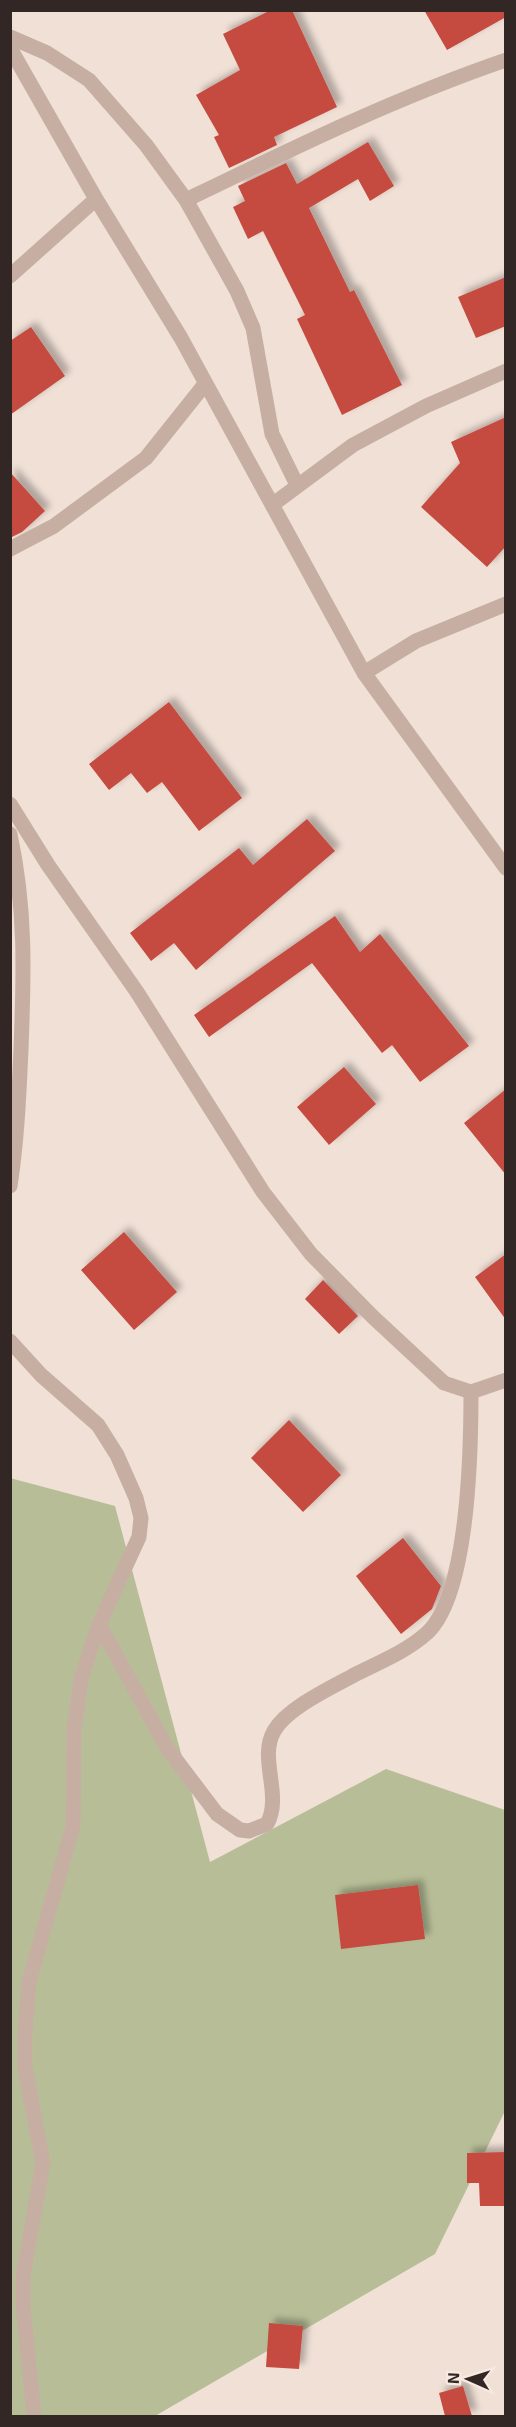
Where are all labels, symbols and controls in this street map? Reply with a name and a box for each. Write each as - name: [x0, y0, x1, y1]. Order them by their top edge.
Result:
- north arrow: [438, 2349, 498, 2409]
- text: N: [443, 2372, 462, 2384]

